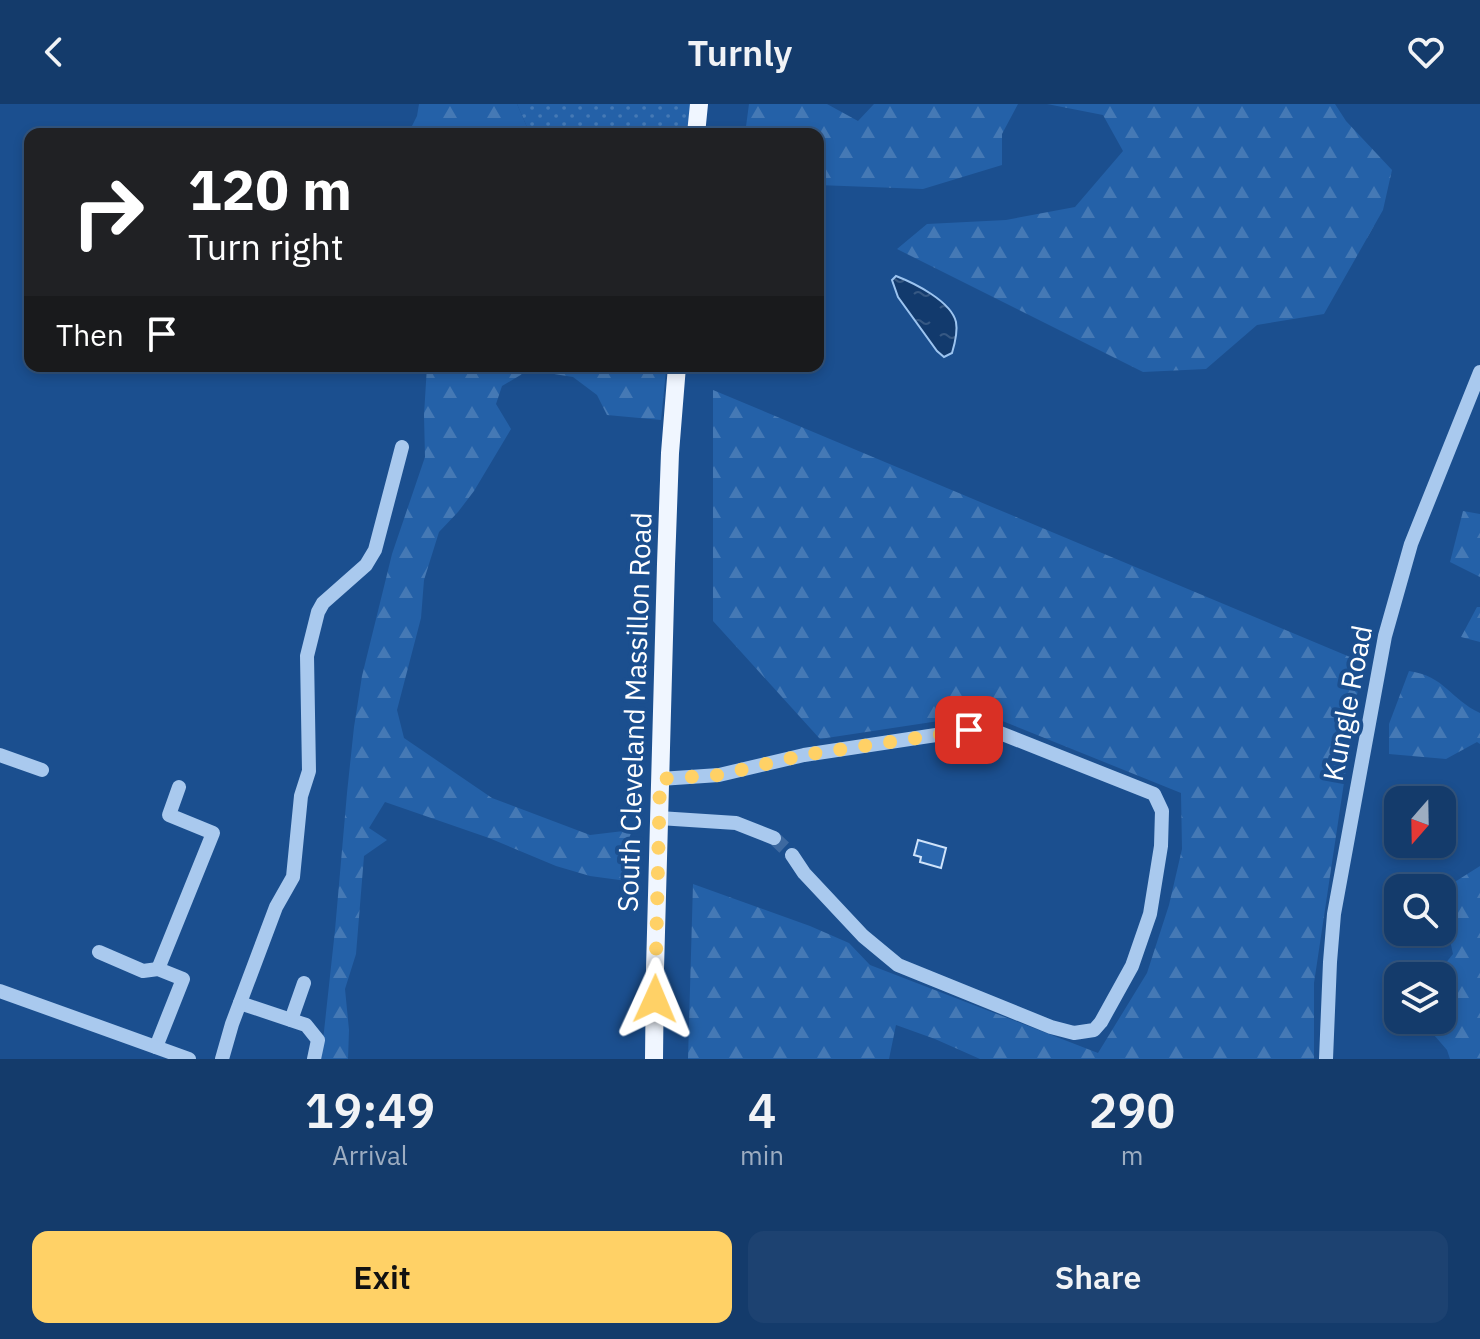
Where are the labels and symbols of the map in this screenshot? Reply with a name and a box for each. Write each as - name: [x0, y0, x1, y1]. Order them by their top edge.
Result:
- street label: South Cleveland Massillon Road: [609, 511, 659, 913]
- street label: Kungle Road: [1314, 622, 1380, 784]
- pin: [935, 696, 1003, 764]
- north arrow: [1384, 786, 1456, 858]
- position arrow: [613, 957, 697, 1041]

